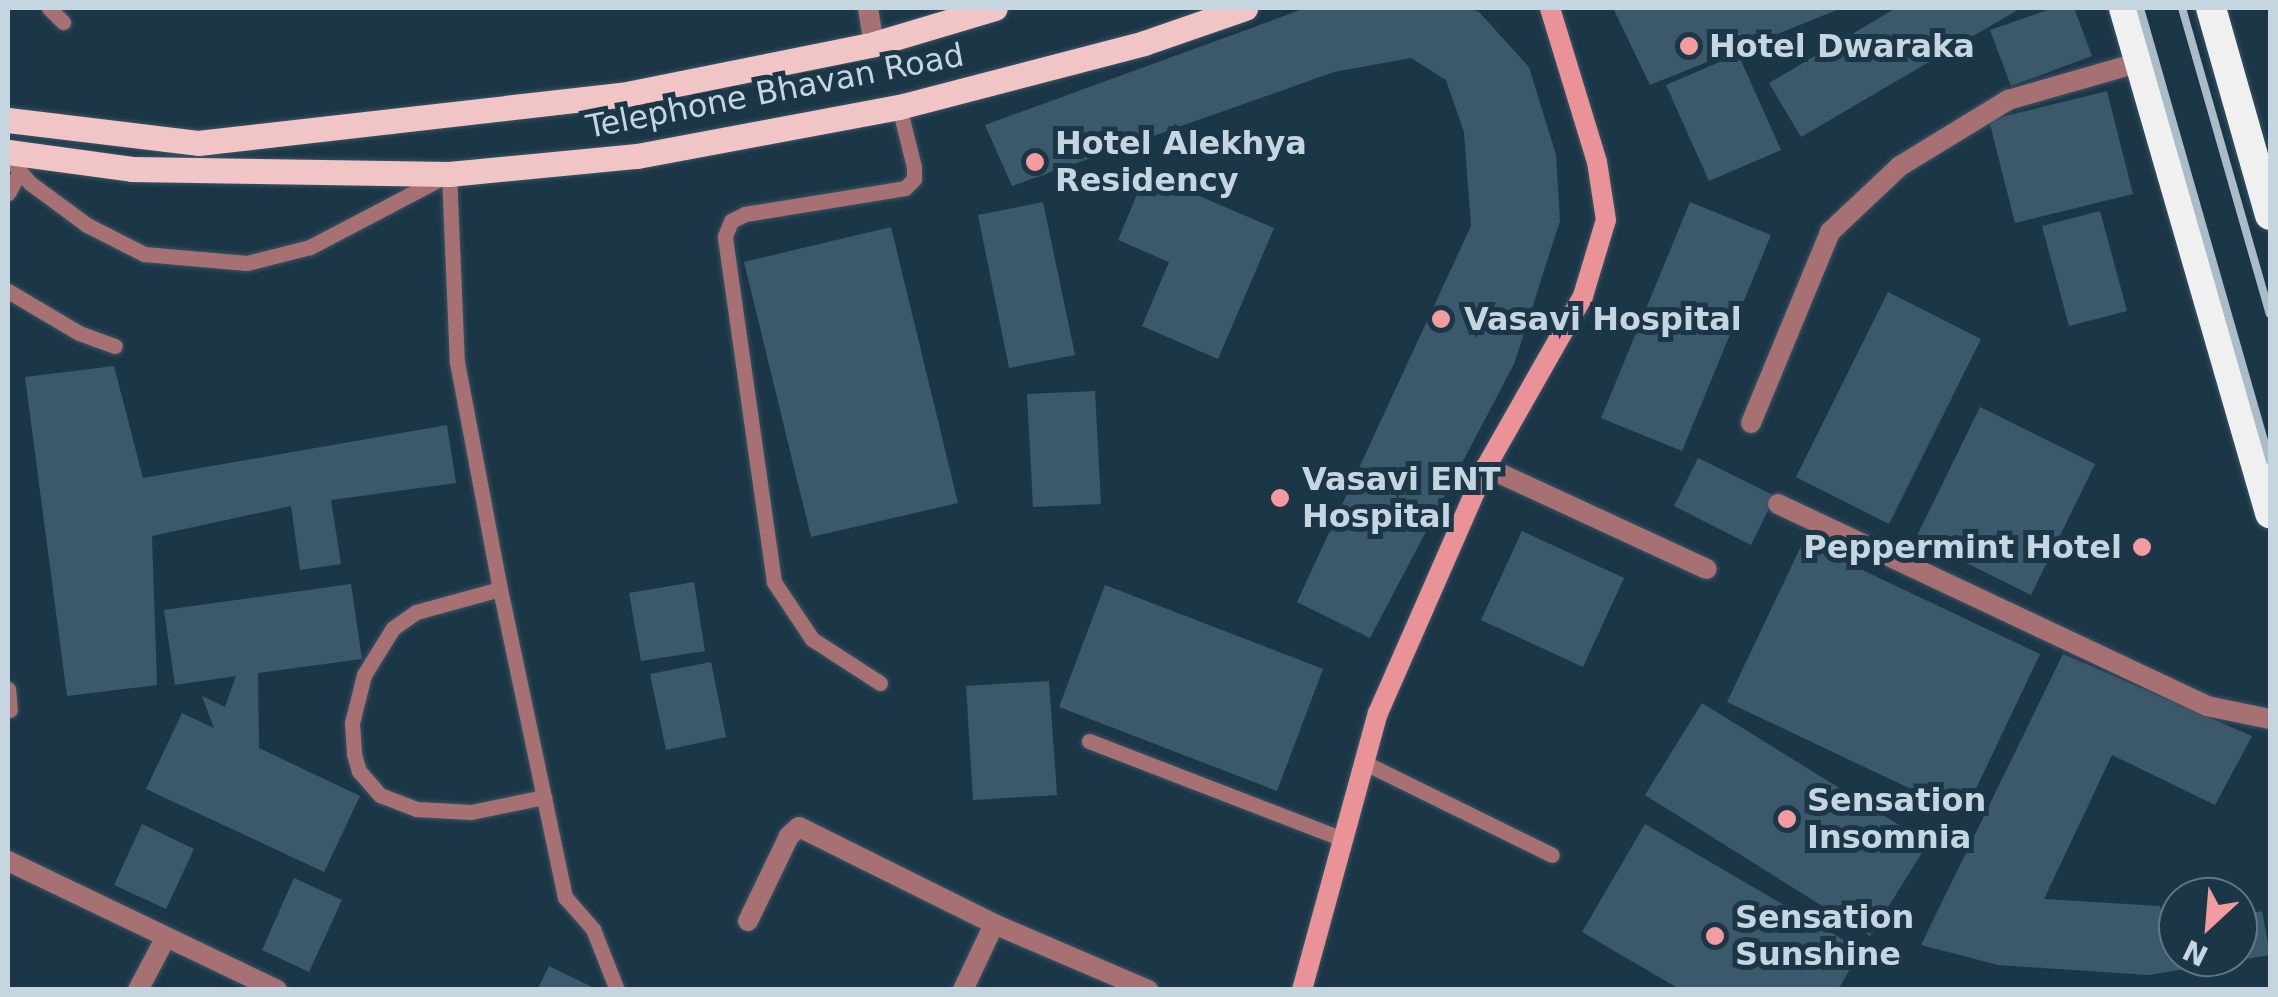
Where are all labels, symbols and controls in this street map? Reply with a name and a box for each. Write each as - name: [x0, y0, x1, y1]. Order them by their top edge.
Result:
- place label: Hotel Dwaraka: [1709, 27, 1975, 65]
- marker: Hotel Dwaraka: [1678, 35, 1700, 57]
- street label: Telephone Bhavan Road: [583, 36, 967, 146]
- place label: Hotel Alekhya Residency: [1055, 125, 1307, 200]
- marker: Hotel Alekhya Residency: [1024, 151, 1046, 173]
- place label: Vasavi Hospital: [1464, 300, 1742, 338]
- marker: Vasavi Hospital: [1428, 306, 1454, 332]
- place label: Vasavi ENT Hospital: [1302, 461, 1501, 536]
- marker: Vasavi ENT Hospital: [1267, 485, 1293, 511]
- place label: Peppermint Hotel: [1803, 528, 2122, 566]
- marker: Peppermint Hotel: [2131, 536, 2153, 558]
- place label: Sensation Insomnia: [1807, 782, 1986, 857]
- marker: Sensation Insomnia: [1776, 808, 1798, 830]
- north arrow: [2158, 877, 2258, 977]
- place label: Sensation Sunshine: [1735, 899, 1914, 974]
- marker: Sensation Sunshine: [1704, 925, 1726, 947]
- text: N: [2178, 933, 2213, 973]

